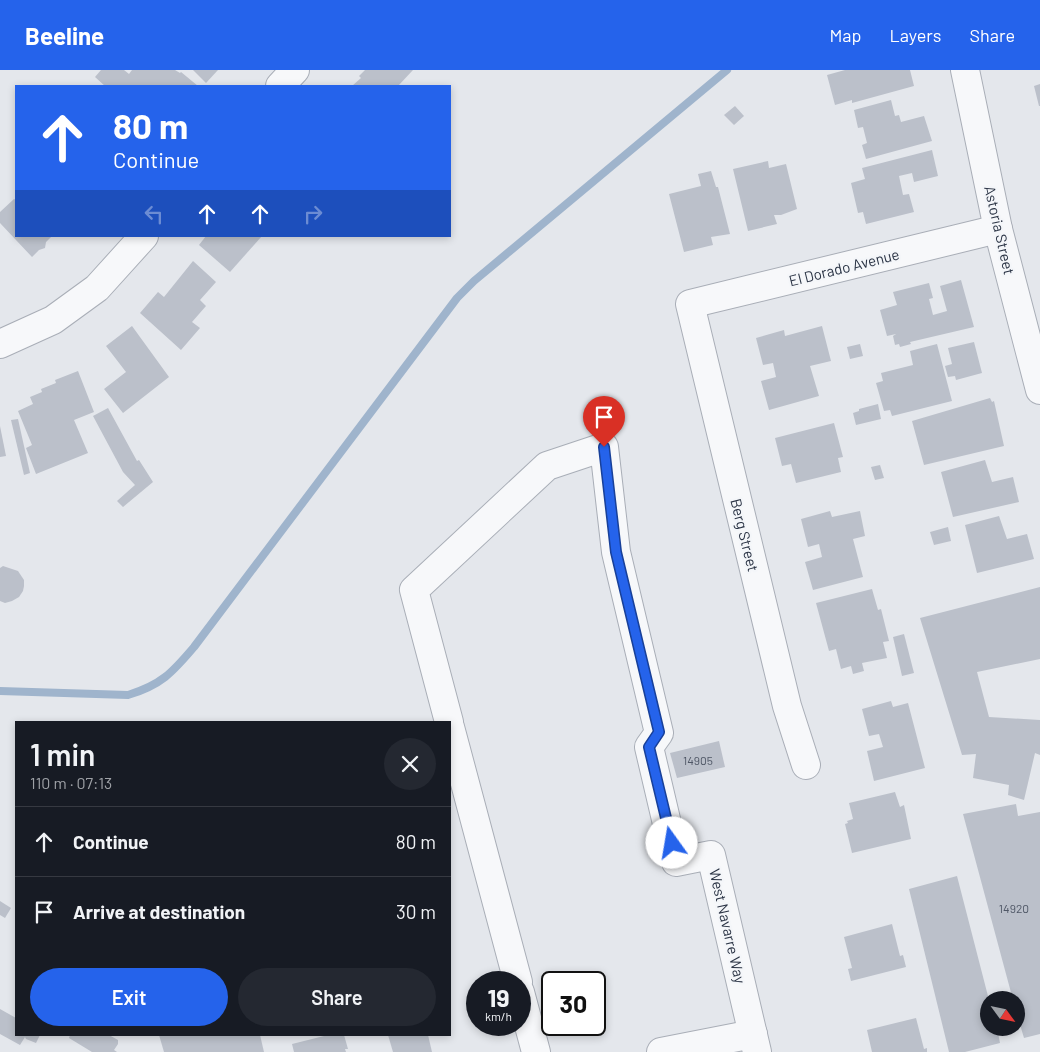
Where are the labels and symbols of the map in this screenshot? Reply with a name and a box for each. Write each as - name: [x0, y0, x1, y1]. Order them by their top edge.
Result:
- street label: Astoria Street: [981, 184, 1019, 276]
- street label: El Dorado Avenue: [787, 245, 901, 289]
- pin: [583, 396, 625, 447]
- street label: Berg Street: [727, 497, 763, 573]
- house number: 14905: [683, 753, 713, 767]
- position arrow: [645, 816, 697, 868]
- street label: West Navarre Way: [706, 867, 750, 985]
- house number: 14920: [999, 901, 1029, 915]
- speed limit sign: 30: [541, 971, 606, 1036]
- north arrow: [980, 991, 1025, 1036]

